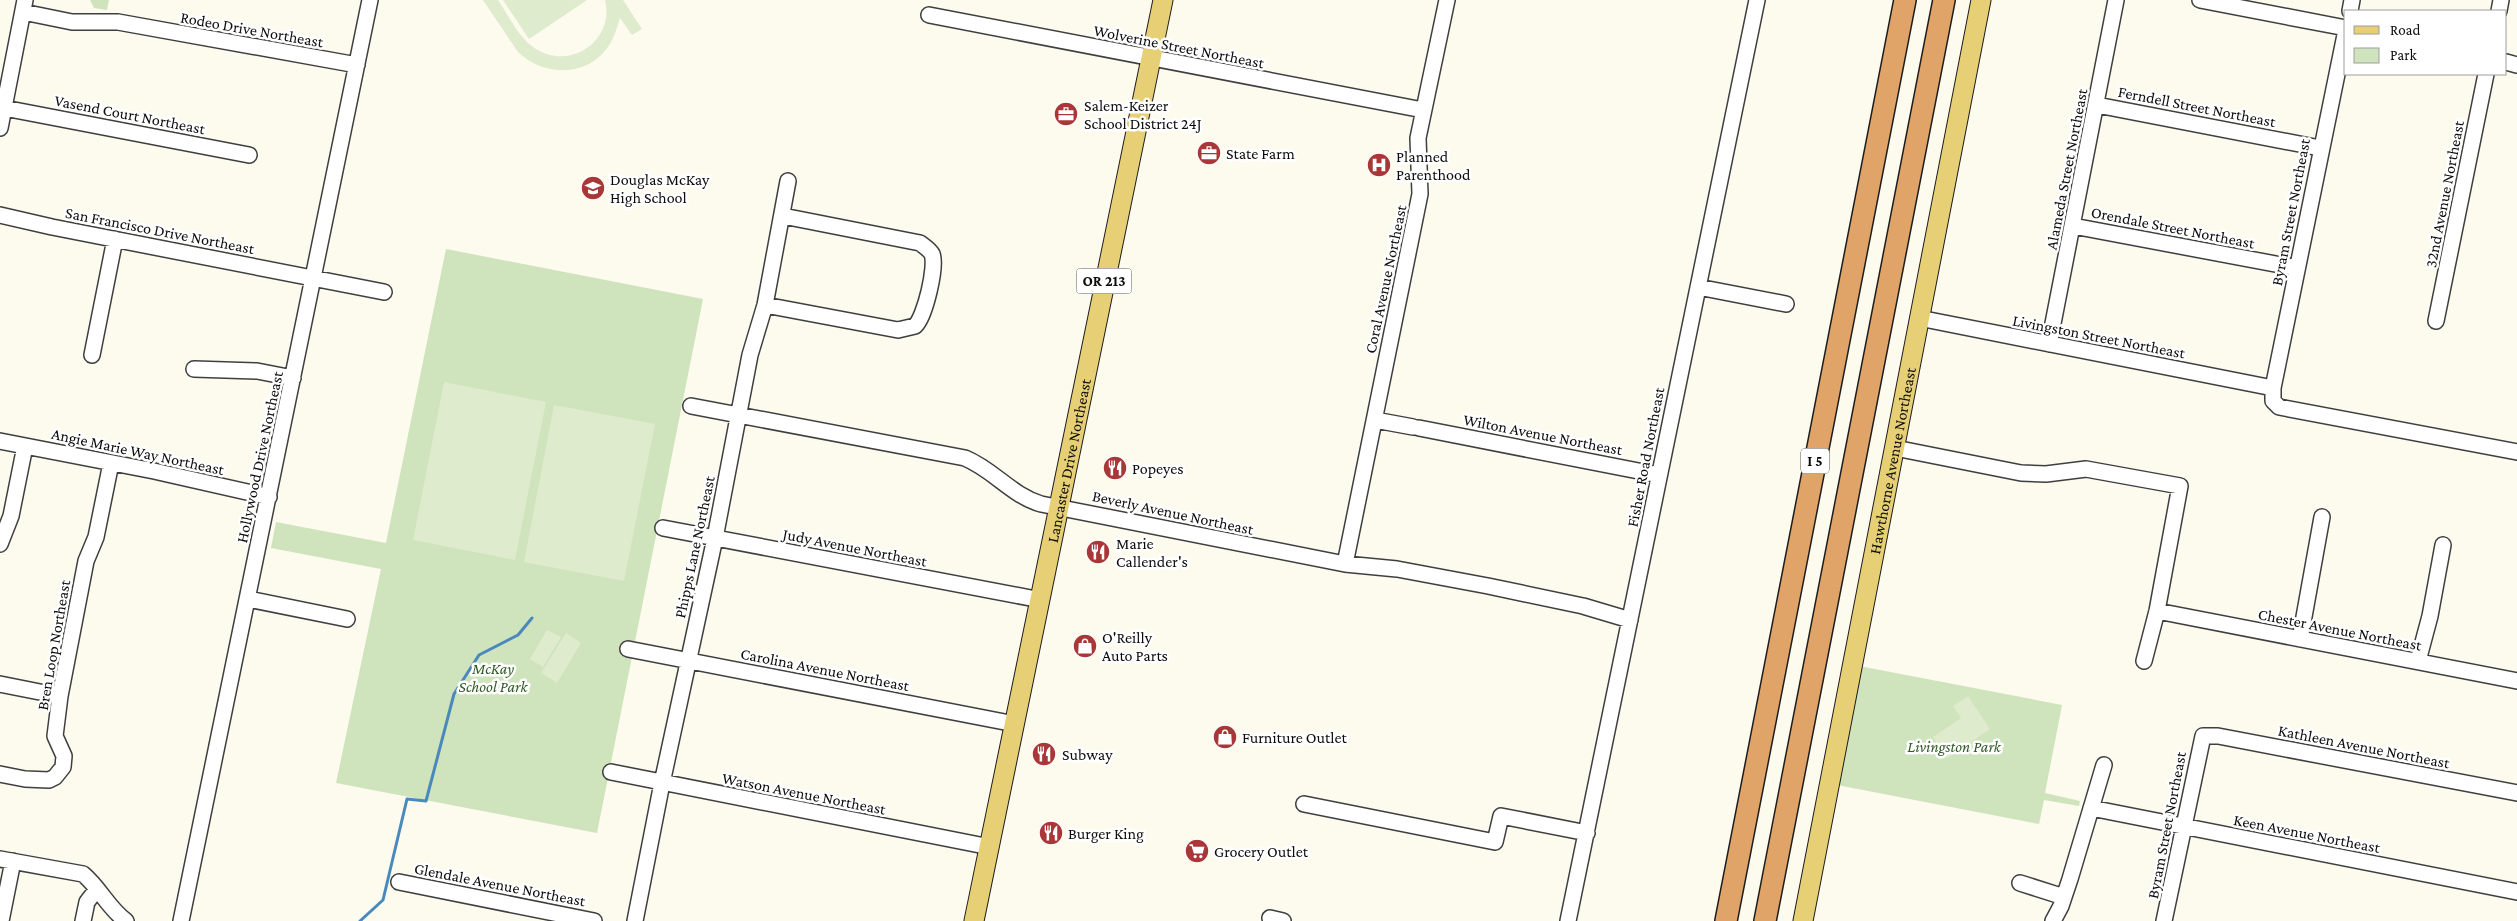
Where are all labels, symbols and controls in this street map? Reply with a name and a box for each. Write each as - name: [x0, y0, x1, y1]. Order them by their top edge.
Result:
- street label: Rodeo Drive Northeast: [179, 9, 325, 51]
- legend: [2344, 10, 2507, 75]
- street label: Wolverine Street Northeast: [1092, 22, 1266, 72]
- text: Road: [2390, 22, 2421, 38]
- text: Park: [2390, 47, 2417, 63]
- street label: Ferndell Street Northeast: [2117, 83, 2278, 130]
- street label: Alameda Street Northeast: [2043, 86, 2091, 251]
- street label: Vasend Court Northeast: [53, 92, 207, 138]
- place label: Salem-Keizer School District 24J: [1084, 97, 1202, 133]
- office icon: Salem-Keizer School District 24J: [1053, 101, 1079, 127]
- street label: 32nd Avenue Northeast: [2422, 119, 2467, 269]
- street label: Byram Street Northeast: [2268, 137, 2314, 287]
- office icon: State Farm: [1196, 140, 1222, 166]
- place label: State Farm: [1226, 145, 1295, 162]
- place label: Planned Parenthood: [1396, 148, 1471, 183]
- hospital icon: Planned Parenthood: [1366, 152, 1392, 178]
- place label: Douglas McKay High School: [610, 171, 710, 207]
- school or university icon: Douglas McKay High School: [580, 175, 606, 201]
- street label: Coral Avenue Northeast: [1361, 203, 1410, 355]
- street label: Orendale Street Northeast: [2090, 203, 2257, 252]
- street label: San Francisco Drive Northeast: [64, 204, 256, 257]
- road number: OR 213: [1076, 268, 1132, 294]
- street label: Livingston Street Northeast: [2011, 311, 2187, 363]
- street label: Hawthorne Avenue Northeast: [1866, 365, 1919, 555]
- street label: Hollywood Drive Northeast: [233, 369, 287, 545]
- street label: Lancaster Drive Northeast: [1044, 377, 1094, 544]
- street label: Fisher Road Northeast: [1624, 385, 1668, 528]
- street label: Wilton Avenue Northeast: [1462, 411, 1625, 458]
- street label: Angie Marie Way Northeast: [50, 425, 226, 479]
- road number: I 5: [1801, 448, 1829, 474]
- restaurant icon: Popeyes: [1102, 455, 1128, 481]
- place label: Popeyes: [1132, 460, 1184, 478]
- street label: Phipps Lane Northeast: [671, 474, 719, 620]
- street label: Beverly Avenue Northeast: [1091, 487, 1256, 539]
- street label: Judy Avenue Northeast: [779, 525, 929, 571]
- place label: Marie Callender's: [1116, 535, 1188, 570]
- restaurant icon: Marie Callender's: [1085, 539, 1111, 565]
- street label: Bren Loop Northeast: [34, 578, 74, 712]
- street label: Chester Avenue Northeast: [2257, 605, 2424, 654]
- place label: O'Reilly Auto Parts: [1102, 629, 1168, 664]
- shop icon: O'Reilly Auto Parts: [1072, 633, 1098, 659]
- street label: Carolina Avenue Northeast: [739, 645, 911, 694]
- park label: McKay School Park: [458, 660, 529, 695]
- street label: Kathleen Avenue Northeast: [2277, 722, 2452, 772]
- shop icon: Furniture Outlet: [1212, 724, 1238, 750]
- place label: Furniture Outlet: [1242, 729, 1347, 746]
- park label: Livingston Park: [1907, 738, 2002, 756]
- restaurant icon: Subway: [1031, 741, 1057, 767]
- place label: Subway: [1062, 746, 1113, 764]
- street label: Byram Street Northeast: [2144, 750, 2190, 900]
- street label: Watson Avenue Northeast: [721, 769, 888, 818]
- street label: Keen Avenue Northeast: [2232, 811, 2382, 856]
- restaurant icon: Burger King: [1038, 820, 1064, 846]
- place label: Burger King: [1068, 825, 1144, 843]
- supermarket icon: Grocery Outlet: [1184, 838, 1210, 864]
- place label: Grocery Outlet: [1214, 843, 1309, 861]
- street label: Glendale Avenue Northeast: [413, 860, 588, 910]

